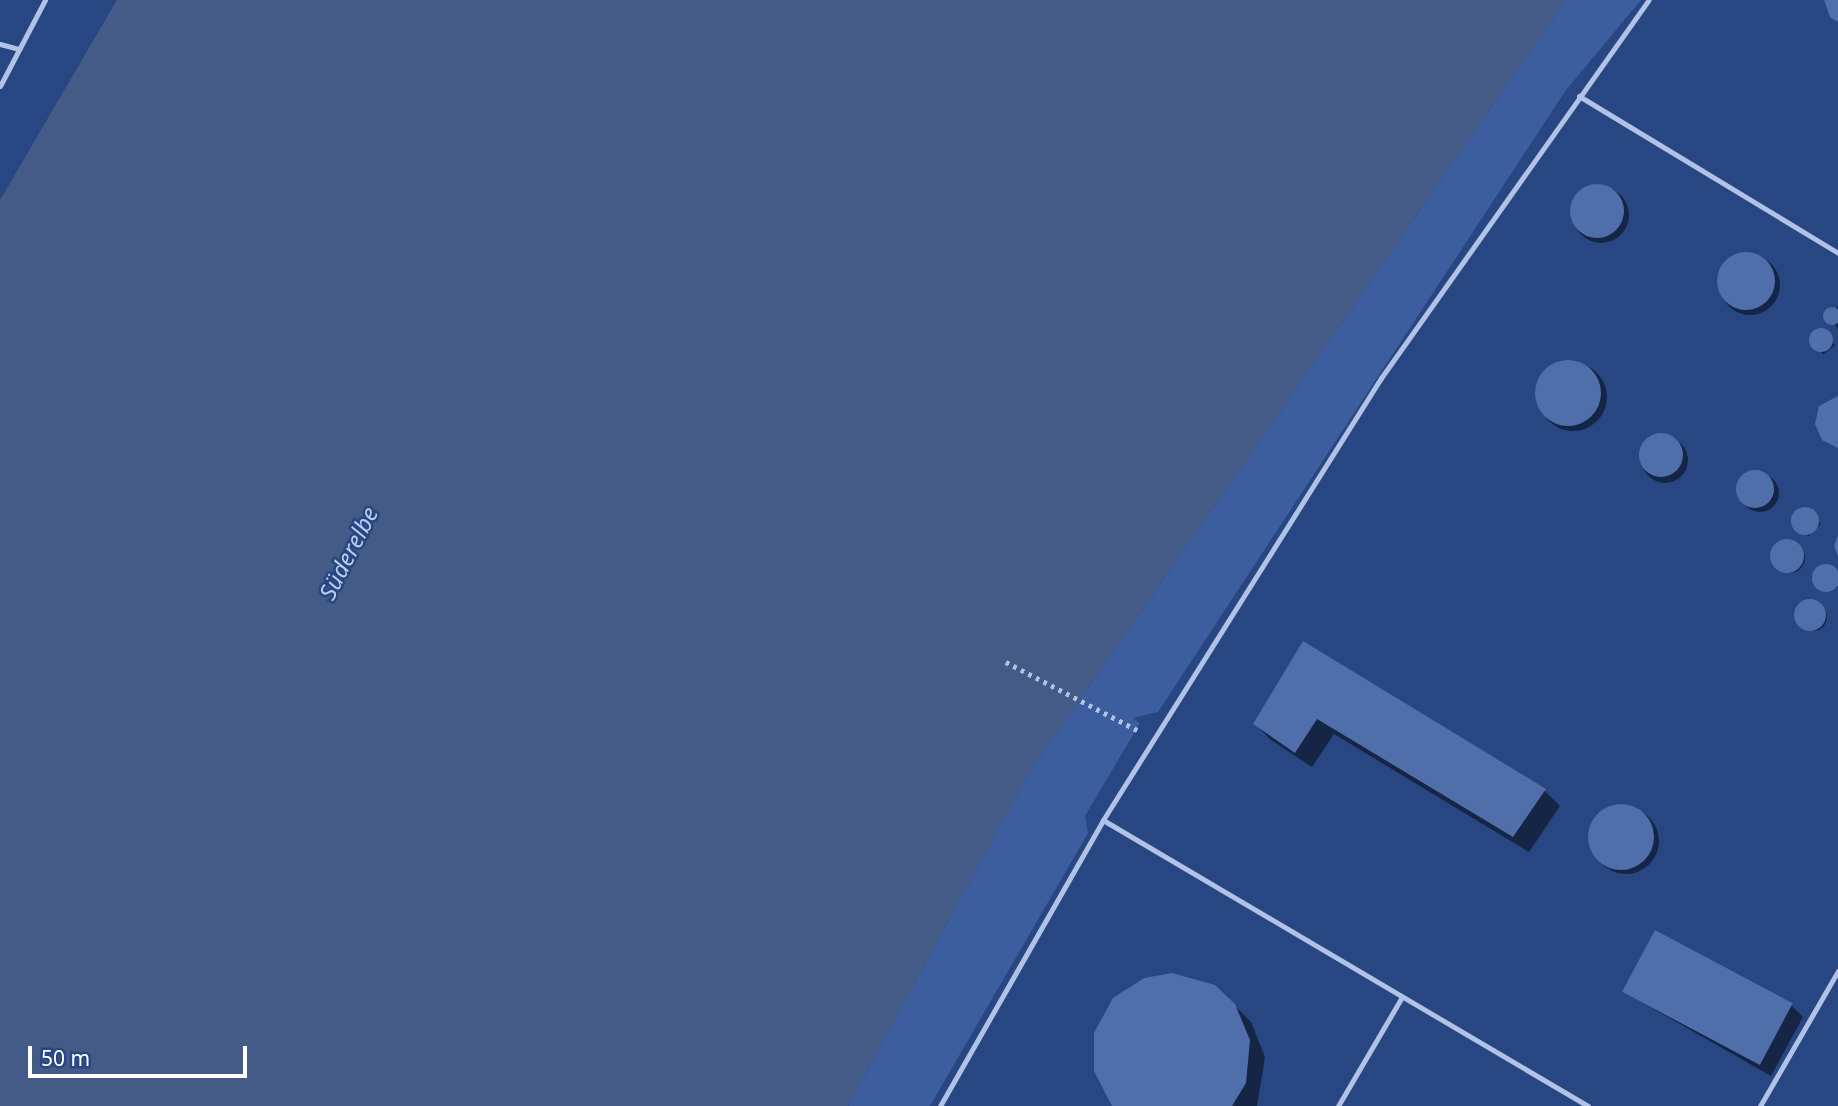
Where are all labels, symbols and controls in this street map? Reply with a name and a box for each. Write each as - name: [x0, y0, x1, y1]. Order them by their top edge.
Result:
- water label: Süderelbe: [313, 502, 383, 604]
- scale bar: [32, 1032, 250, 1076]
- text: 50 m: [41, 1044, 90, 1072]

